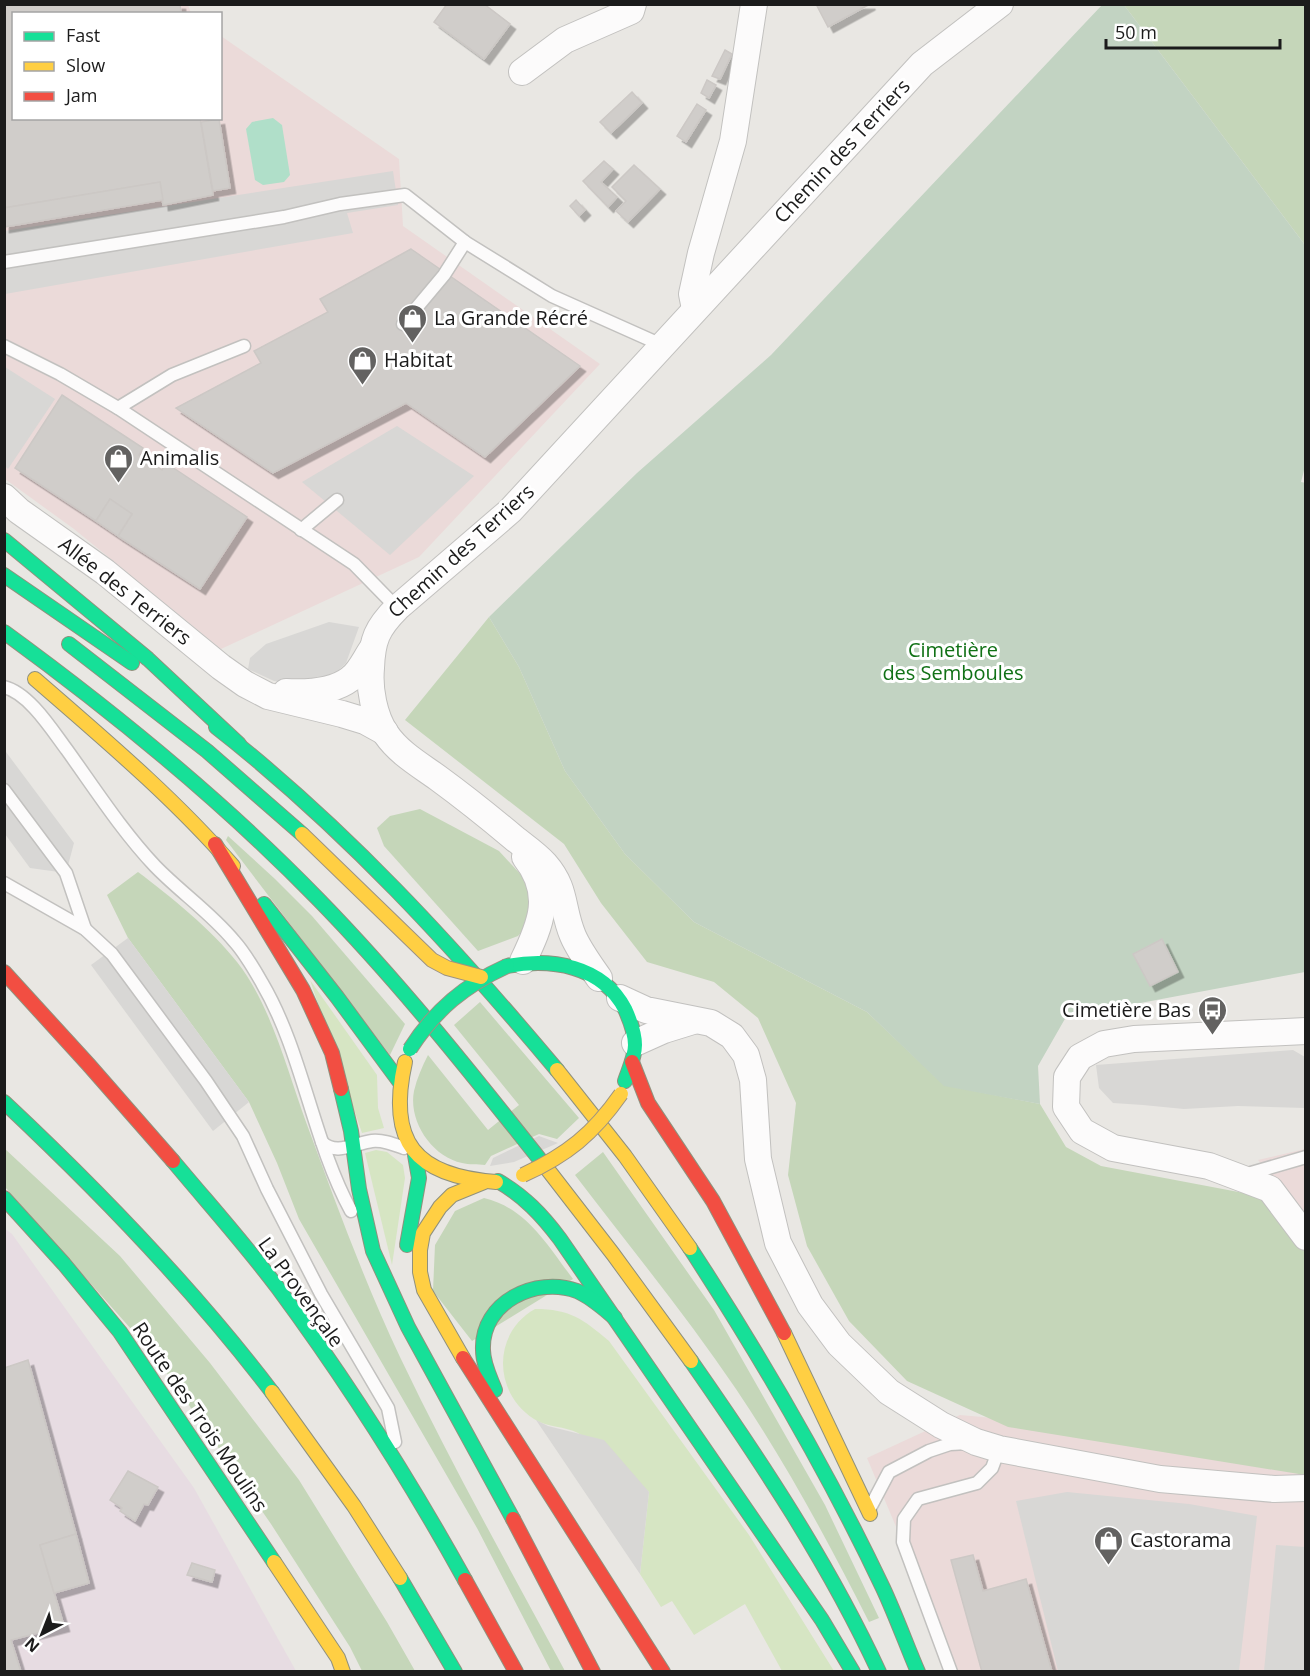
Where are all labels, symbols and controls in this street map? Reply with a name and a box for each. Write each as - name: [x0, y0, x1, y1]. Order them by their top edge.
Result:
- legend: [12, 12, 222, 120]
- scale bar: [1106, 12, 1280, 50]
- text: 50 m: [1115, 20, 1157, 44]
- text: Fast: [66, 23, 100, 47]
- text: Slow: [66, 53, 105, 77]
- street label: Chemin des Terriers: [768, 73, 916, 229]
- text: Jam: [64, 83, 98, 107]
- shop icon: La Grande Récré: [397, 302, 429, 344]
- place label: La Grande Récré: [434, 304, 588, 331]
- shop icon: Habitat: [347, 344, 379, 386]
- place label: Habitat: [384, 346, 453, 373]
- shop icon: Animalis: [103, 442, 135, 484]
- place label: Animalis: [140, 444, 219, 471]
- street label: Chemin des Terriers: [382, 478, 540, 624]
- street label: Allée des Terriers: [53, 530, 197, 651]
- park label: Cimetière des Semboules: [882, 636, 1024, 686]
- bus stop icon: Cimetière Bas: [1196, 994, 1228, 1036]
- place label: Cimetière Bas: [1062, 996, 1191, 1023]
- street label: La Provençale: [252, 1231, 350, 1352]
- street label: Route des Trois Moulins: [127, 1316, 274, 1517]
- shop icon: Castorama: [1093, 1524, 1125, 1566]
- place label: Castorama: [1130, 1526, 1231, 1553]
- north arrow: [12, 1604, 72, 1664]
- text: N: [20, 1633, 44, 1658]

